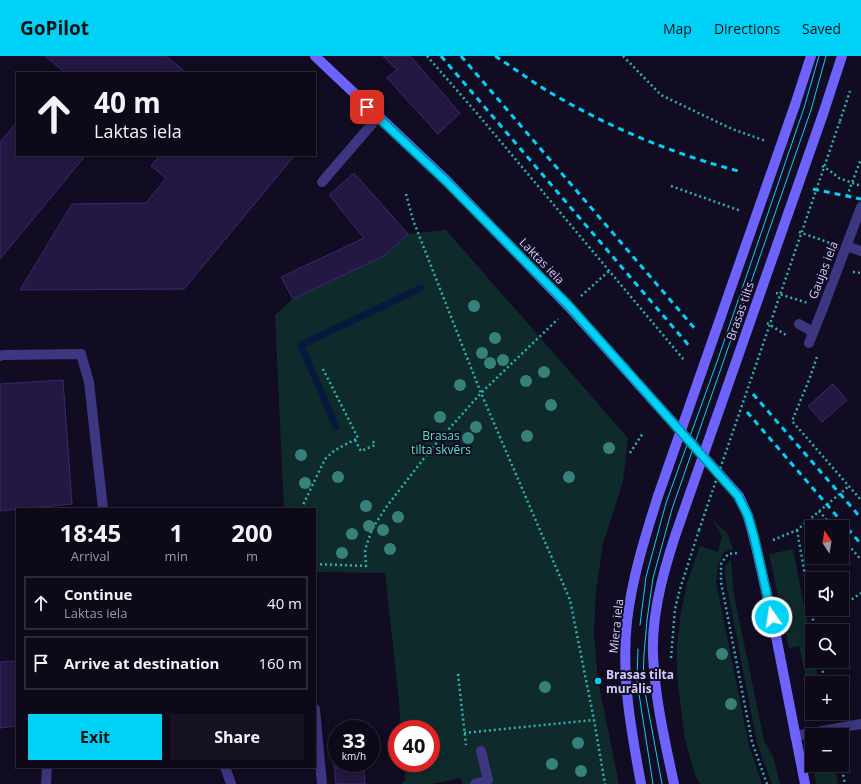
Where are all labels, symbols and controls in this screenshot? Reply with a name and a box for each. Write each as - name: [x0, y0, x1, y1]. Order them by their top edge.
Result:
- text: GoPilot: [20, 15, 89, 41]
- text: Map: [663, 19, 692, 38]
- text: Directions: [714, 19, 780, 38]
- text: Saved: [802, 19, 841, 38]
- text: 40 m: [94, 83, 161, 121]
- icon: ahead: [28, 88, 80, 140]
- pin: [350, 90, 384, 124]
- icon: arrive: [356, 96, 378, 118]
- text: Laktas iela: [94, 119, 182, 143]
- street label: Laktas iela: [516, 234, 568, 288]
- street label: Gaujas iela: [804, 239, 842, 301]
- street label: Brasas tilts: [722, 279, 758, 343]
- park label: Brasas tilta skvērs: [411, 427, 471, 458]
- text: 18:45: [59, 516, 121, 549]
- text: 1: [169, 516, 183, 549]
- text: 200: [231, 516, 273, 549]
- north arrow: [805, 520, 849, 564]
- map controls: [805, 520, 849, 772]
- text: Arrival: [71, 547, 110, 565]
- text: min: [165, 547, 188, 565]
- text: m: [246, 547, 258, 565]
- button: sound: [805, 572, 849, 616]
- text: Continue: [64, 584, 132, 604]
- icon: ahead: [30, 592, 52, 614]
- text: 40 m: [267, 593, 302, 613]
- position arrow: [751, 596, 793, 638]
- street label: Miera iela: [605, 598, 627, 654]
- text: Laktas iela: [64, 604, 127, 622]
- button: search: [805, 624, 849, 668]
- icon: arrive: [30, 652, 52, 674]
- text: Arrive at destination: [64, 653, 219, 673]
- text: 160 m: [258, 653, 302, 673]
- place label: Brasas tilta murālis: [606, 666, 674, 697]
- marker: Brasas tilta murālis: [593, 676, 603, 686]
- button: +: [805, 676, 849, 720]
- button: Exit: [28, 714, 162, 760]
- button: Share: [170, 714, 304, 760]
- speed limit sign: 40: [388, 720, 440, 772]
- text: 33: [343, 727, 365, 754]
- button: −: [805, 728, 849, 772]
- text: km/h: [342, 749, 366, 763]

